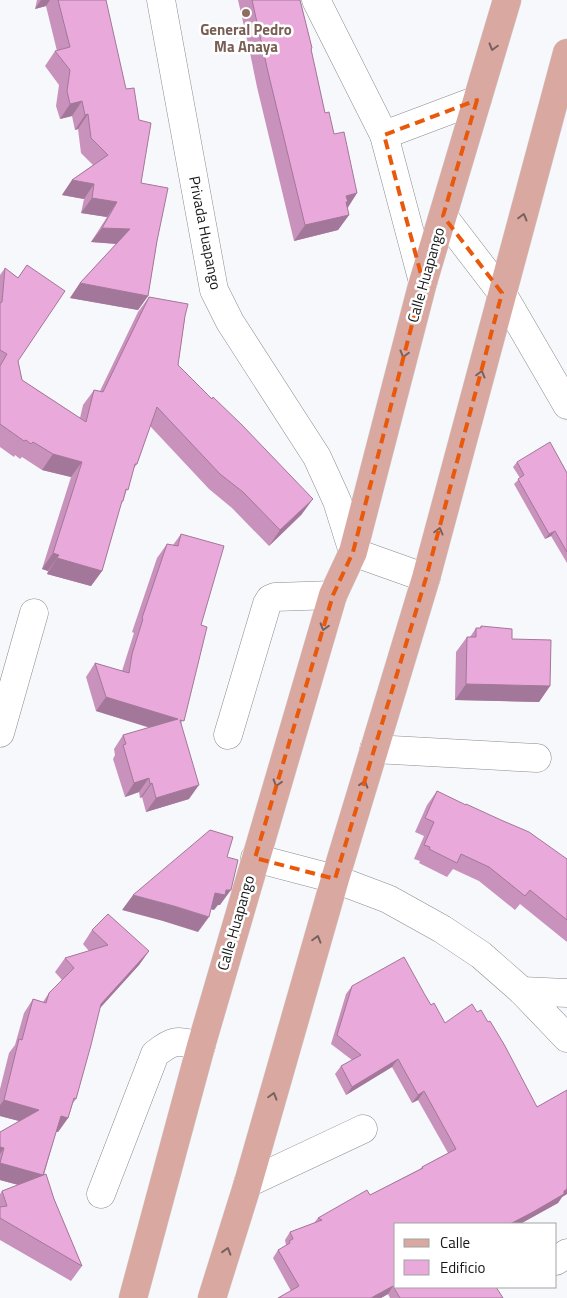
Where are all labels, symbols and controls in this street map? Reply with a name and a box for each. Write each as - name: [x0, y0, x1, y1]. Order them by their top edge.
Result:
- marker: General Pedro Ma Anaya: [240, 7, 252, 19]
- place label: General Pedro Ma Anaya: [200, 18, 292, 58]
- one-way arrow: [489, 42, 499, 50]
- street label: Privada Huapango: [183, 174, 228, 292]
- one-way arrow: [517, 212, 528, 221]
- street label: Calle Huapango: [401, 224, 450, 325]
- one-way arrow: [400, 350, 410, 358]
- one-way arrow: [475, 369, 486, 378]
- one-way arrow: [433, 526, 444, 535]
- one-way arrow: [319, 622, 329, 631]
- one-way arrow: [273, 778, 283, 786]
- one-way arrow: [358, 780, 368, 788]
- street label: Calle Huapango: [211, 872, 260, 973]
- one-way arrow: [312, 936, 322, 944]
- one-way arrow: [267, 1092, 277, 1100]
- legend: [394, 1223, 557, 1288]
- text: Calle: [440, 1231, 470, 1254]
- one-way arrow: [221, 1248, 231, 1256]
- text: Edificio: [440, 1256, 485, 1279]

